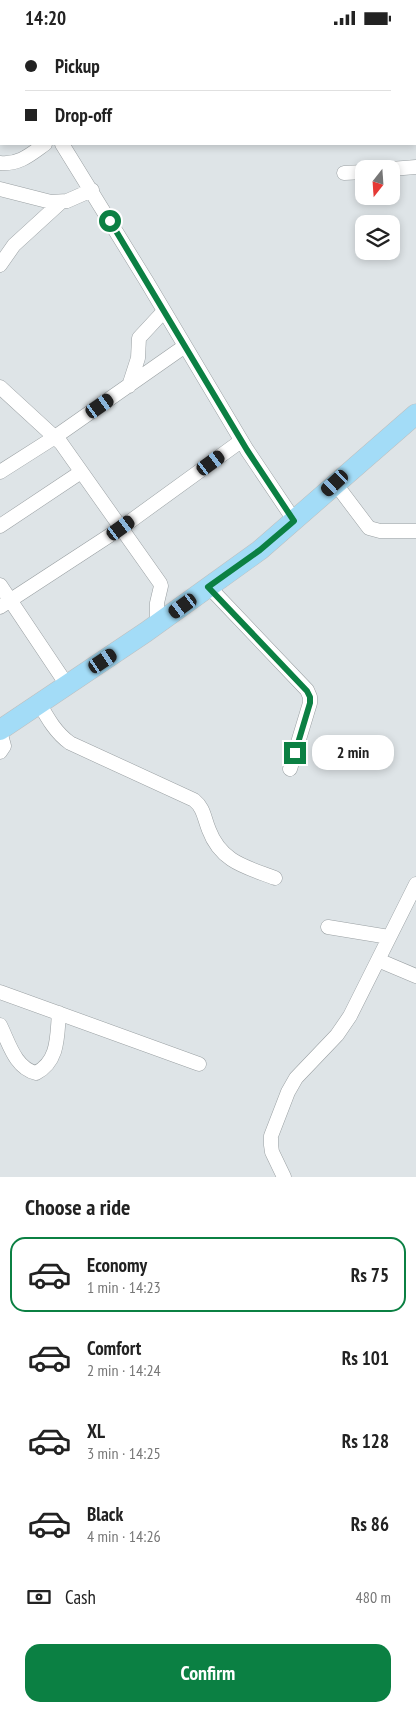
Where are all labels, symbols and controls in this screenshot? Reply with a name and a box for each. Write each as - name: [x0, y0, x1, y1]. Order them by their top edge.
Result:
- text: 14:20: [25, 6, 66, 30]
- text: Pickup: [55, 54, 100, 78]
- text: Drop-off: [55, 103, 112, 127]
- north arrow: [355, 160, 400, 205]
- map controls: [355, 160, 400, 260]
- route start: [99, 210, 121, 232]
- button: layers: [355, 215, 400, 260]
- car: [83, 391, 116, 421]
- car: [194, 448, 227, 478]
- car: [318, 467, 351, 499]
- car: [104, 513, 137, 543]
- car: [166, 591, 199, 621]
- car: [86, 646, 119, 676]
- callout: 2 min: [312, 735, 395, 771]
- route end: [284, 742, 306, 764]
- text: 2 min: [337, 742, 369, 762]
- text: Choose a ride: [25, 1193, 130, 1221]
- icon: car: [27, 1252, 72, 1297]
- text: Economy: [87, 1253, 147, 1277]
- text: Rs 75: [351, 1263, 389, 1287]
- text: 1 min · 14:23: [87, 1277, 161, 1297]
- icon: car: [27, 1335, 72, 1380]
- text: Comfort: [87, 1336, 141, 1360]
- text: Rs 101: [342, 1346, 389, 1370]
- text: 2 min · 14:24: [87, 1360, 161, 1380]
- icon: car: [27, 1418, 72, 1463]
- text: XL: [87, 1419, 105, 1443]
- text: Rs 128: [342, 1429, 389, 1453]
- text: 3 min · 14:25: [87, 1443, 161, 1463]
- icon: car: [27, 1501, 72, 1546]
- text: Black: [87, 1502, 123, 1526]
- text: Rs 86: [351, 1512, 389, 1536]
- text: 4 min · 14:26: [87, 1526, 161, 1546]
- icon: cash: [25, 1583, 53, 1611]
- text: Cash: [65, 1585, 96, 1609]
- text: 480 m: [356, 1587, 391, 1607]
- button: Confirm: [25, 1644, 391, 1702]

